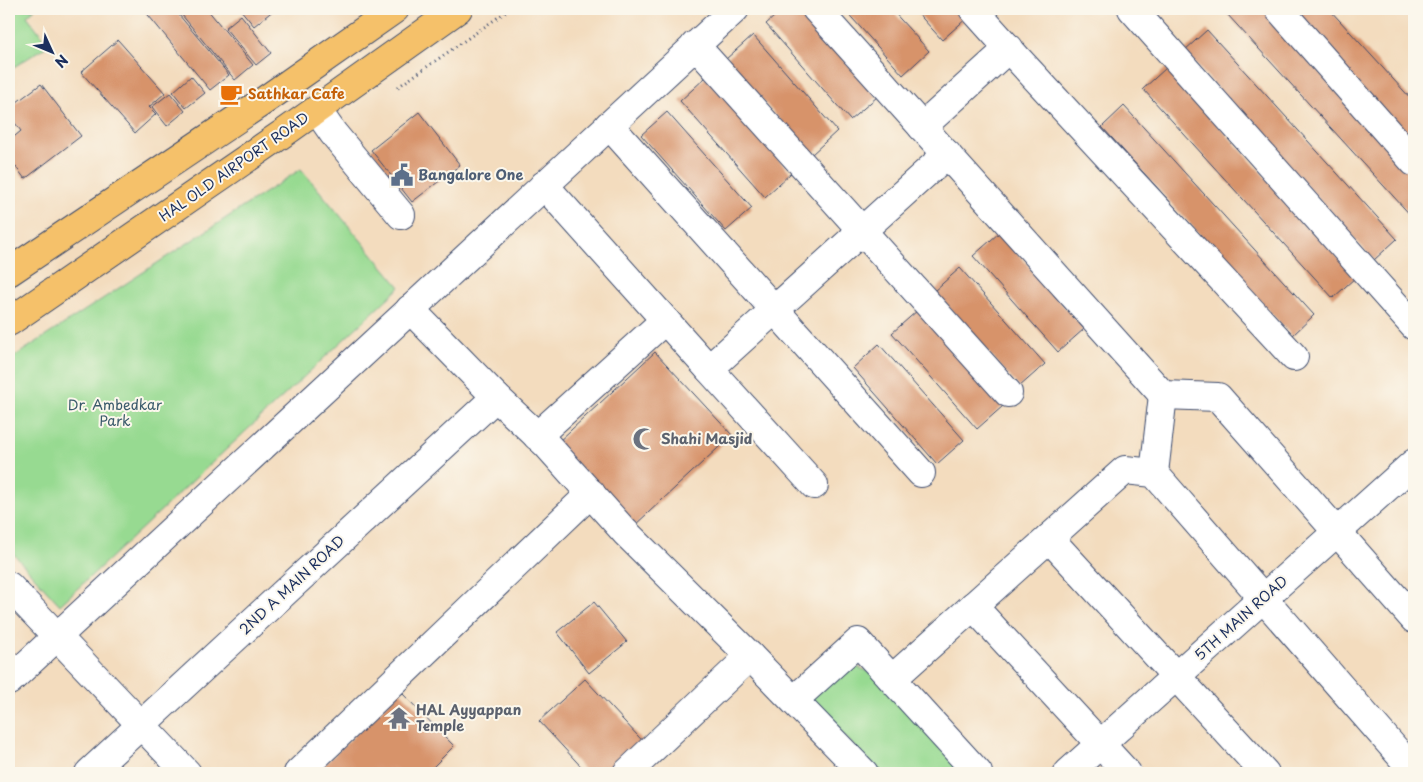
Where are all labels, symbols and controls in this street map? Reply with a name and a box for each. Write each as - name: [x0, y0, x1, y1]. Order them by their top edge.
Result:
- north arrow: [28, 28, 78, 78]
- text: N: [50, 50, 73, 73]
- cafe icon: Sathkar Cafe: [218, 81, 244, 107]
- place label: Sathkar Cafe: [248, 83, 345, 104]
- street label: HAL OLD AIRPORT ROAD: [155, 107, 313, 226]
- public building icon: Bangalore One: [389, 162, 415, 188]
- place label: Bangalore One: [418, 164, 523, 185]
- park label: Dr. Ambedkar Park: [68, 394, 163, 431]
- mosque icon: Shahi Masjid: [631, 426, 657, 452]
- place label: Shahi Masjid: [661, 428, 753, 449]
- street label: 2ND A MAIN ROAD: [234, 530, 349, 639]
- street label: 5TH MAIN ROAD: [1190, 570, 1292, 665]
- place label: HAL Ayyappan Temple: [416, 699, 521, 736]
- temple icon: HAL Ayyappan Temple: [386, 705, 412, 731]

